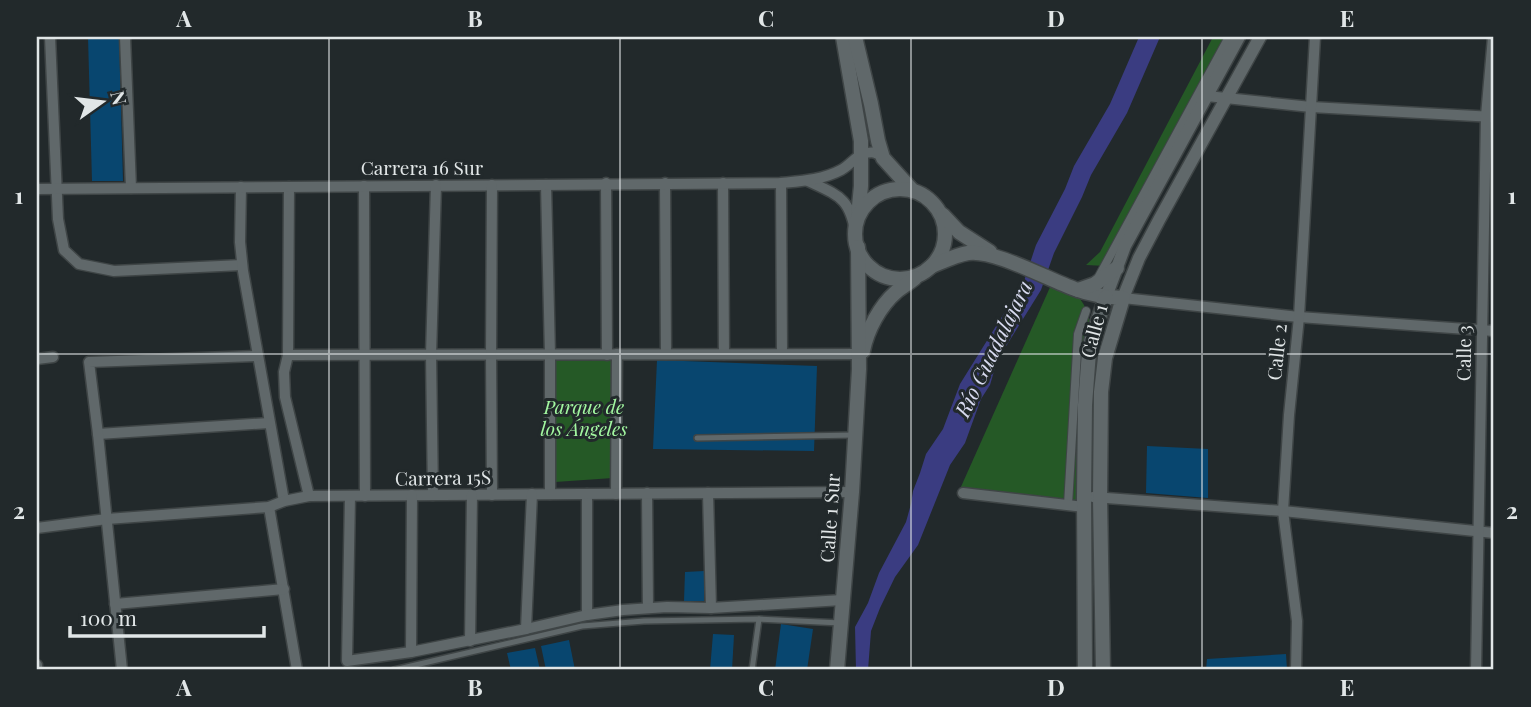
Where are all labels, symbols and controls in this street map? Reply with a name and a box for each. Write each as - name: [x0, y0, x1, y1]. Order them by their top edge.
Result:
- text: A: [175, 2, 192, 33]
- text: B: [467, 2, 483, 33]
- text: C: [758, 2, 774, 33]
- text: D: [1047, 2, 1065, 33]
- text: E: [1340, 2, 1354, 33]
- north arrow: [66, 66, 136, 136]
- text: N: [105, 88, 134, 108]
- street label: Carrera 16 Sur: [361, 154, 484, 180]
- text: 1: [15, 179, 24, 210]
- text: 1: [1508, 179, 1517, 210]
- water label: Río Guadalajara: [947, 275, 1037, 422]
- street label: Calle 1: [1073, 301, 1113, 360]
- street label: Calle 2: [1260, 322, 1292, 381]
- street label: Calle 3: [1450, 325, 1476, 381]
- park label: Parque de los Ángeles: [541, 393, 627, 441]
- street label: Carrera 15S: [395, 463, 491, 491]
- street label: Calle 1 Sur: [813, 472, 845, 563]
- text: 2: [13, 494, 25, 525]
- text: 2: [1506, 494, 1518, 525]
- scale bar: [70, 595, 264, 639]
- text: 100 m: [80, 603, 137, 631]
- text: A: [175, 671, 192, 702]
- text: B: [467, 671, 483, 702]
- text: C: [758, 671, 774, 702]
- text: D: [1047, 671, 1065, 702]
- text: E: [1340, 671, 1354, 702]

